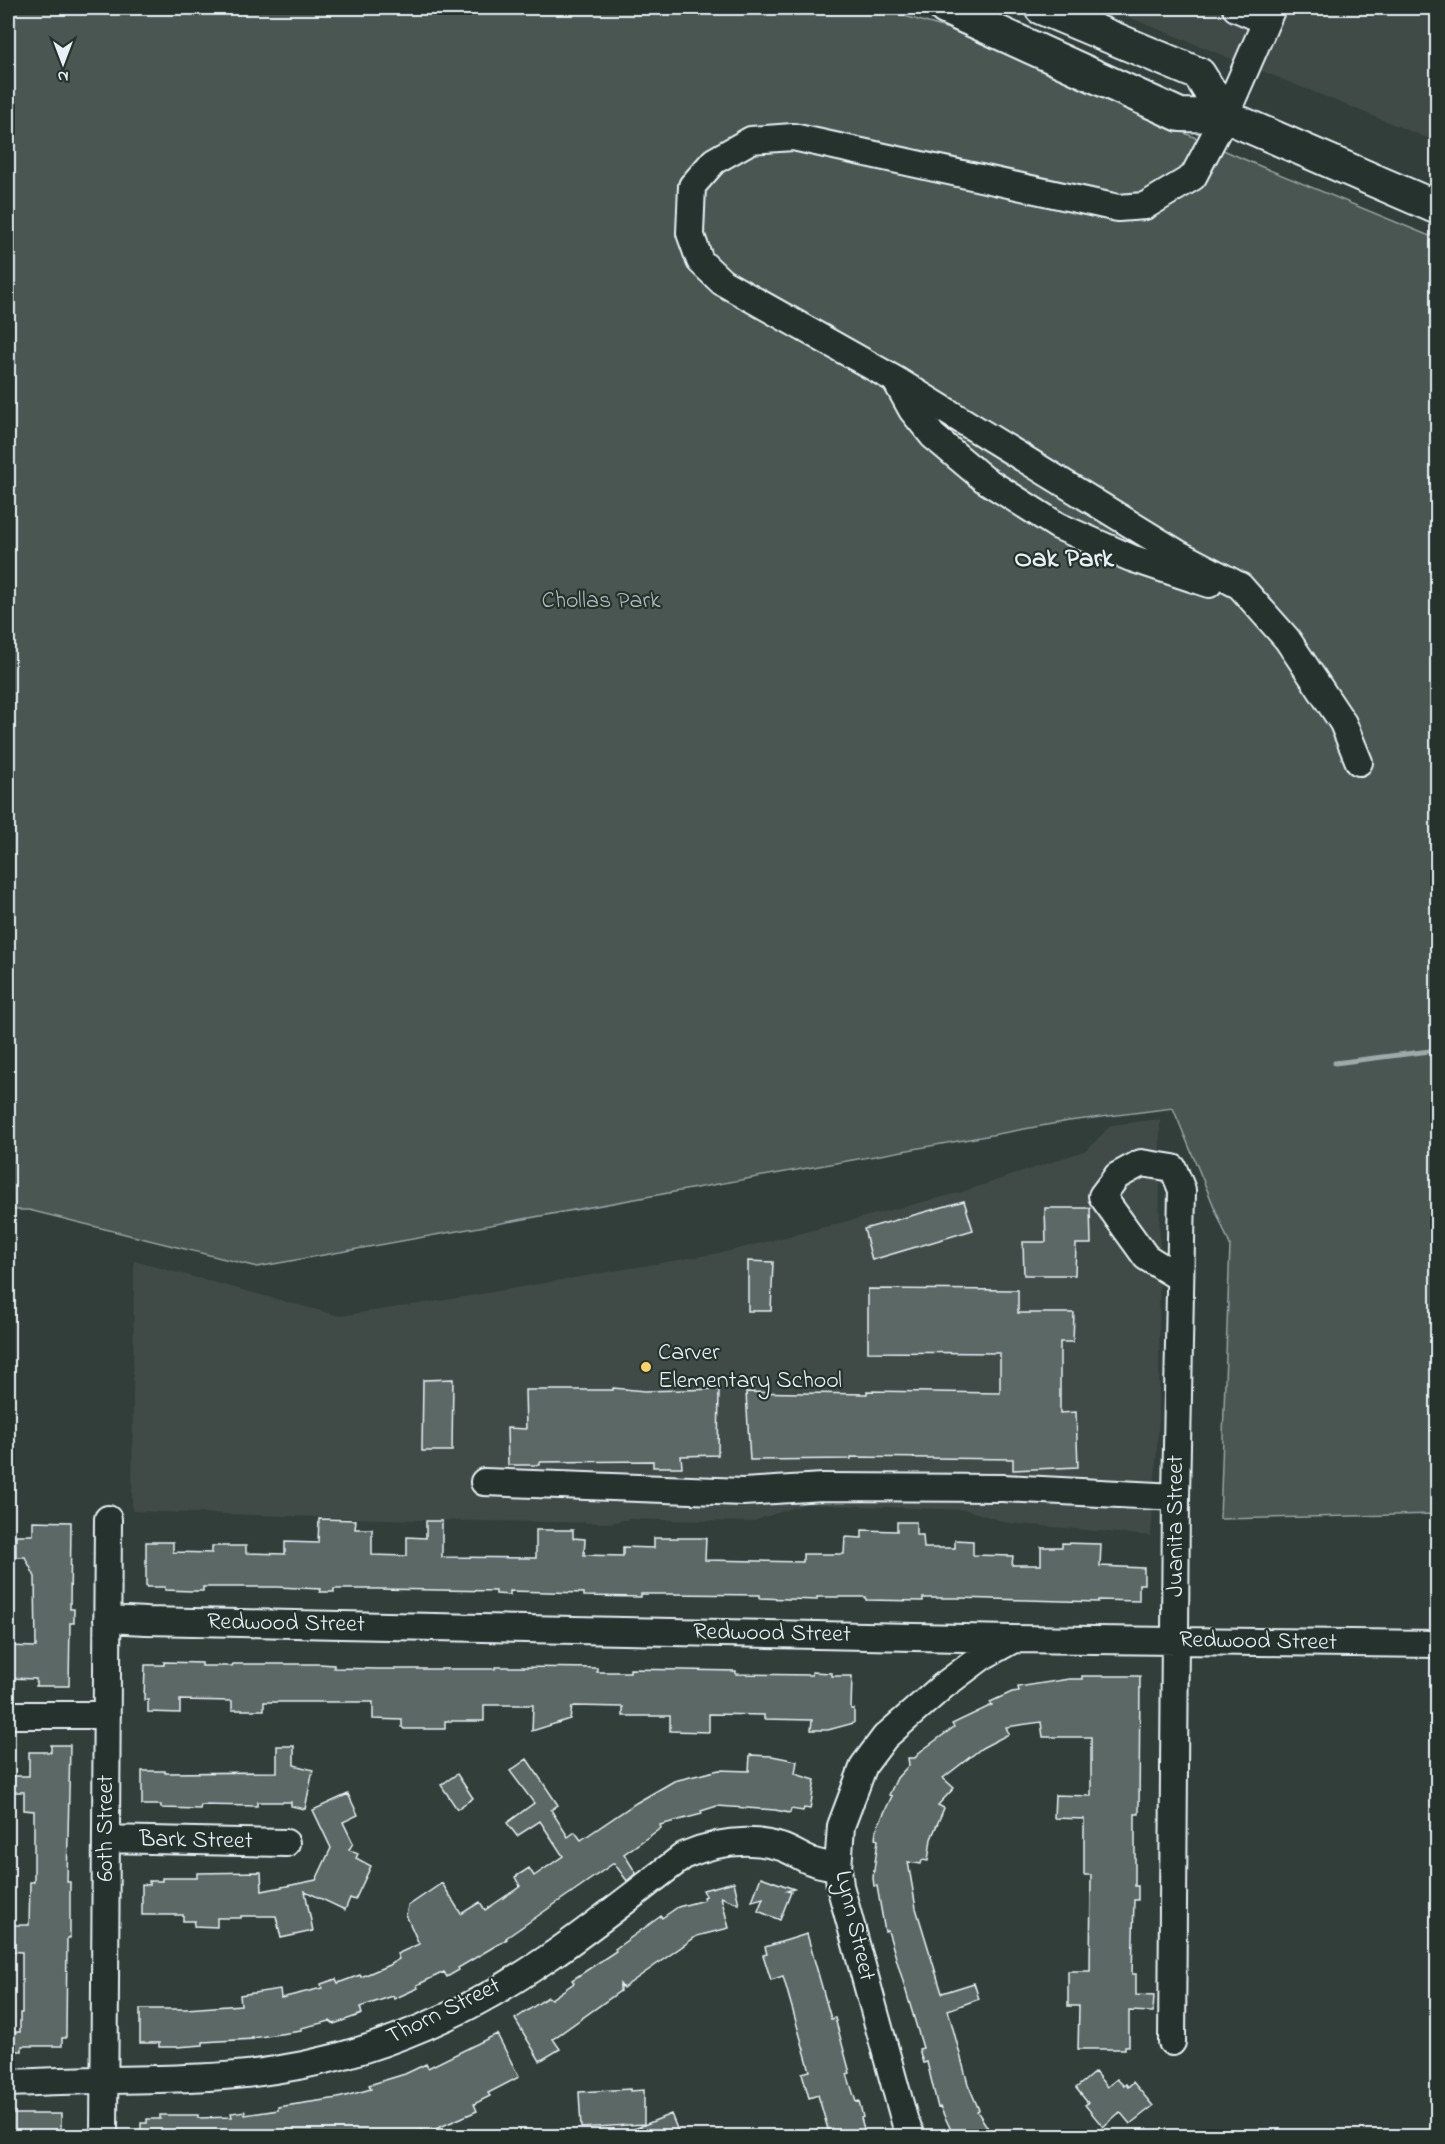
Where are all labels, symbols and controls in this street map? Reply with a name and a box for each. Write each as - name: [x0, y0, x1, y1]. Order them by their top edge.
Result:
- north arrow: [33, 33, 93, 93]
- text: N: [57, 64, 68, 88]
- district label: Oak Park: [1014, 540, 1115, 579]
- park label: Chollas Park: [542, 584, 661, 619]
- place label: Carver Elementary School: [658, 1336, 842, 1400]
- marker: Carver Elementary School: [639, 1360, 653, 1374]
- street label: Juanita Street: [1159, 1455, 1194, 1597]
- street label: Redwood Street: [207, 1605, 365, 1643]
- street label: Redwood Street: [693, 1615, 851, 1653]
- street label: Redwood Street: [1179, 1623, 1337, 1661]
- street label: 60th Street: [89, 1775, 124, 1881]
- street label: Bark Street: [138, 1822, 253, 1859]
- street label: Lynn Street: [823, 1867, 884, 1985]
- street label: Thorn Street: [381, 1969, 507, 2055]

